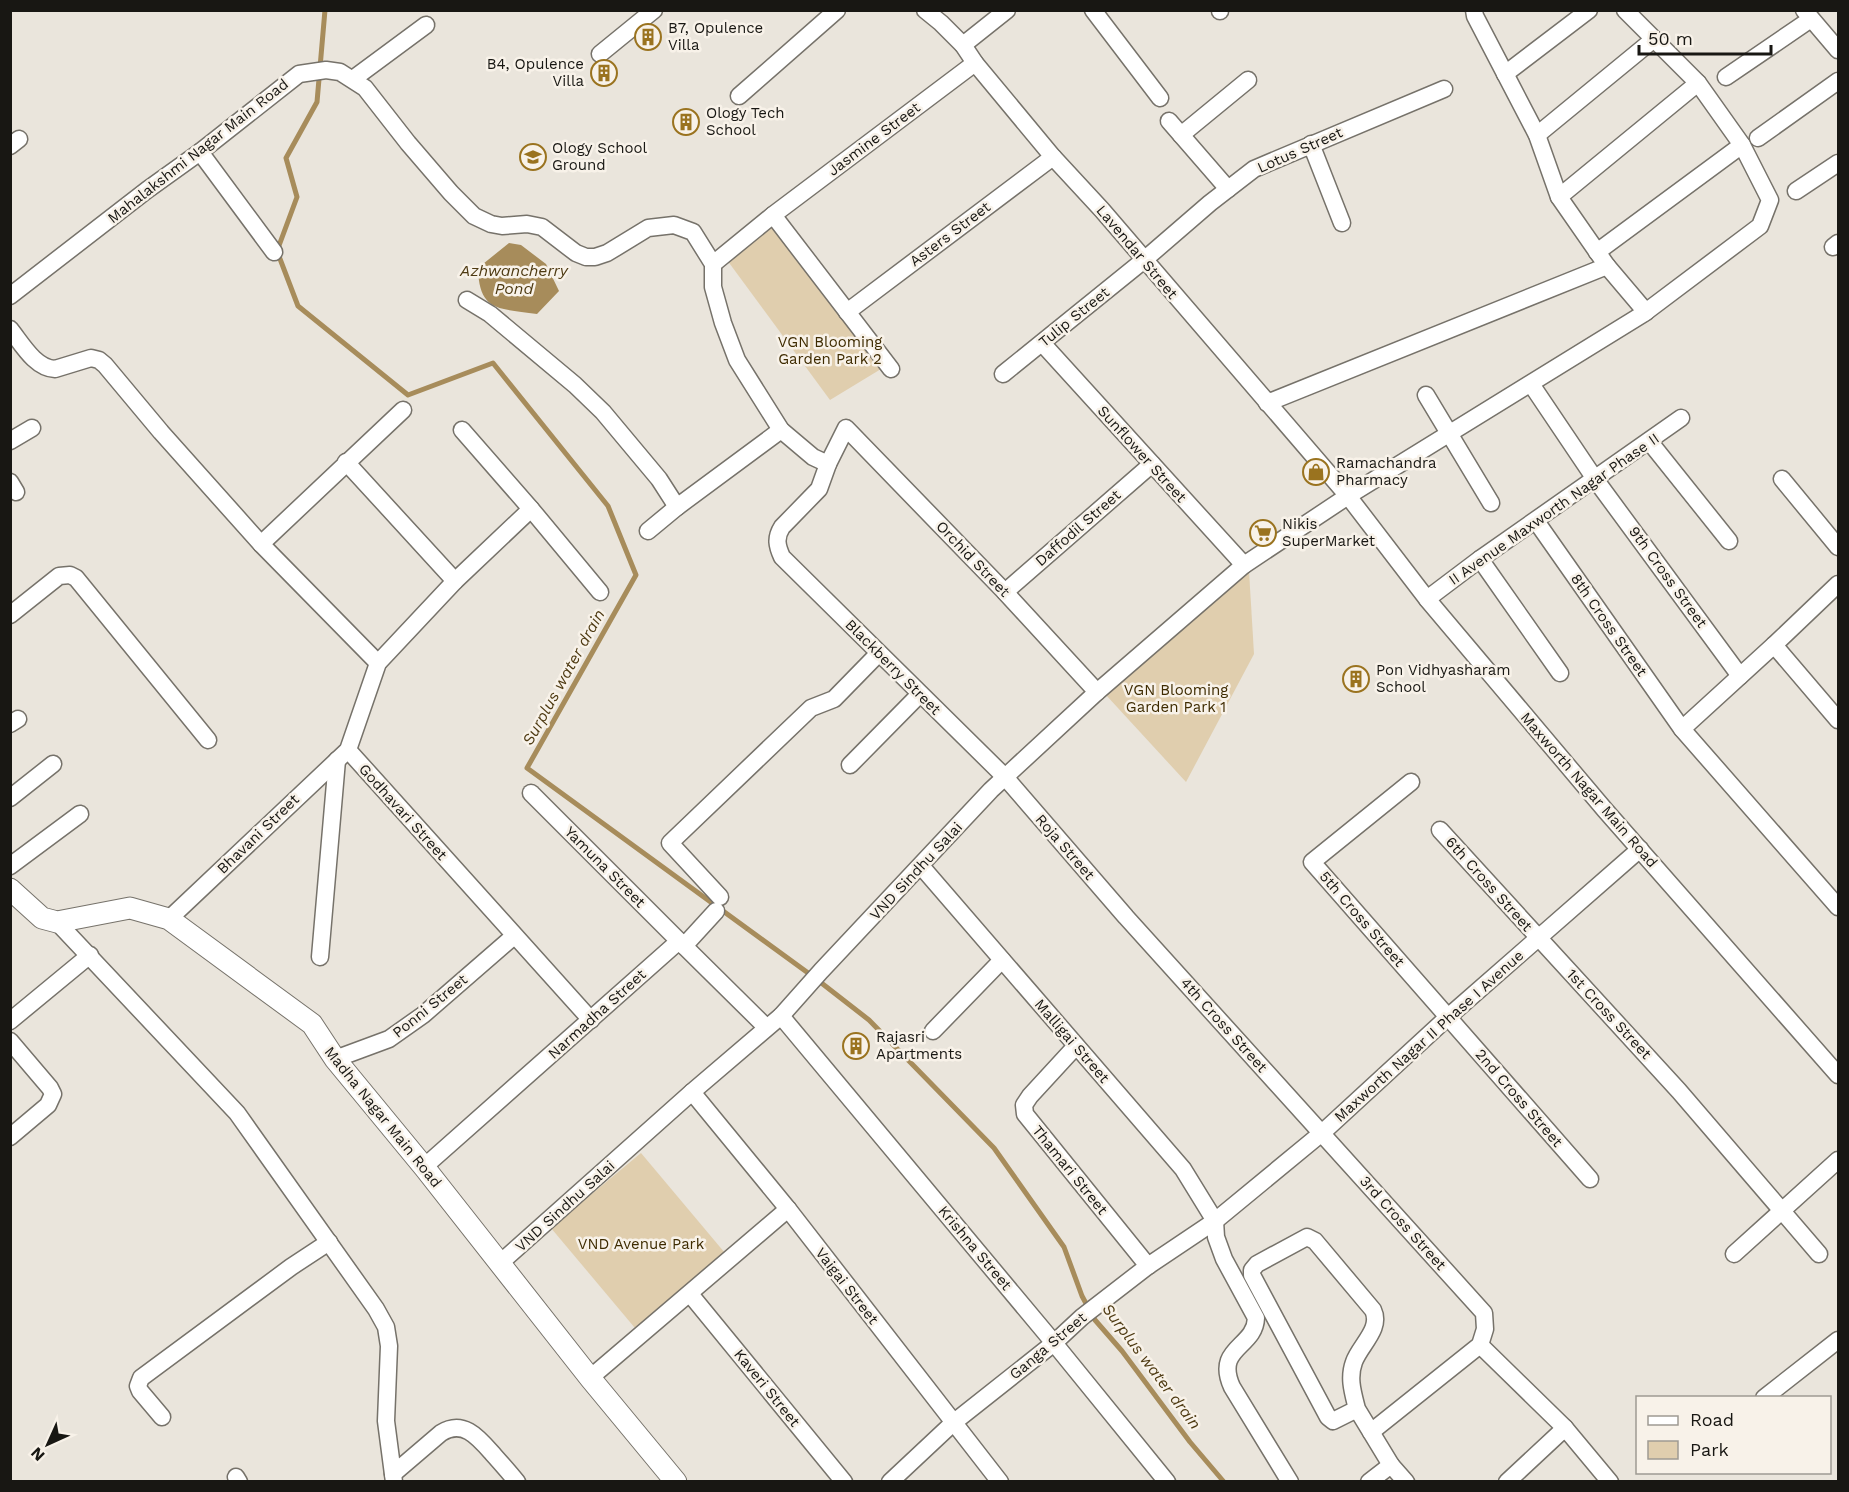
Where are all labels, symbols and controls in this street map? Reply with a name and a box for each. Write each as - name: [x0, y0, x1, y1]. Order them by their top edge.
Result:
- scale bar: [1639, 18, 1771, 56]
- place label: B7, Opulence Villa: [668, 19, 763, 54]
- building icon: B7, Opulence Villa: [633, 22, 663, 52]
- text: 50 m: [1648, 28, 1693, 49]
- place label: B4, Opulence Villa: [487, 55, 584, 90]
- building icon: B4, Opulence Villa: [589, 58, 619, 88]
- street label: Mahalakshmi Nagar Main Road: [104, 75, 292, 227]
- street label: Jasmine Street: [824, 98, 924, 180]
- place label: Ology Tech School: [706, 104, 785, 139]
- building icon: Ology Tech School: [671, 107, 701, 137]
- street label: Lotus Street: [1255, 123, 1346, 177]
- place label: Ology School Ground: [552, 139, 648, 174]
- school or university icon: Ology School Ground: [518, 142, 548, 172]
- street label: Asters Street: [906, 197, 995, 270]
- street label: Lavendar Street: [1093, 201, 1182, 303]
- water label: Azhwancherry Pond: [459, 261, 569, 298]
- street label: Tulip Street: [1035, 283, 1113, 351]
- park label: VGN Blooming Garden Park 2: [778, 333, 882, 368]
- street label: Sunflower Street: [1094, 402, 1191, 507]
- street label: II Avenue Maxworth Nagar Phase II: [1445, 429, 1663, 589]
- place label: Ramachandra Pharmacy: [1336, 454, 1437, 489]
- shop icon: Ramachandra Pharmacy: [1301, 457, 1331, 487]
- street label: Daffodil Street: [1032, 485, 1125, 570]
- place label: Nikis SuperMarket: [1282, 515, 1376, 550]
- street label: Orchid Street: [932, 517, 1014, 601]
- supermarket icon: Nikis SuperMarket: [1248, 518, 1278, 548]
- street label: 9th Cross Street: [1625, 523, 1711, 632]
- street label: 8th Cross Street: [1567, 570, 1652, 680]
- water label: Surplus water drain: [518, 606, 609, 748]
- street label: Blackberry Street: [841, 615, 945, 719]
- place label: Pon Vidhyasharam School: [1376, 661, 1511, 696]
- building icon: Pon Vidhyasharam School: [1341, 664, 1371, 694]
- park label: VGN Blooming Garden Park 1: [1124, 681, 1228, 716]
- street label: Maxworth Nagar Main Road: [1517, 709, 1661, 871]
- street label: Godhavari Street: [355, 760, 451, 864]
- street label: Bhavani Street: [213, 790, 303, 878]
- street label: Roja Street: [1032, 810, 1099, 884]
- street label: VND Sindhu Salai: [866, 818, 966, 924]
- street label: Yamuna Street: [561, 823, 650, 912]
- street label: 6th Cross Street: [1442, 833, 1537, 936]
- street label: 5th Cross Street: [1316, 868, 1409, 971]
- street label: Maxworth Nagar II Phase I Avenue: [1331, 946, 1527, 1126]
- street label: Narmadha Street: [544, 965, 650, 1063]
- street label: 1st Cross Street: [1563, 965, 1656, 1063]
- street label: Ponni Street: [389, 970, 472, 1042]
- street label: 4th Cross Street: [1177, 974, 1272, 1077]
- street label: Malligai Street: [1031, 995, 1114, 1087]
- place label: Rajasri Apartments: [876, 1028, 962, 1063]
- building icon: Rajasri Apartments: [841, 1031, 871, 1061]
- street label: Madha Nagar Main Road: [321, 1043, 445, 1191]
- street label: 2nd Cross Street: [1472, 1045, 1567, 1151]
- street label: Thamari Street: [1028, 1122, 1112, 1219]
- street label: VND Sindhu Salai: [512, 1157, 618, 1255]
- street label: 3rd Cross Street: [1356, 1172, 1450, 1274]
- street label: Krishna Street: [934, 1202, 1016, 1294]
- park label: VND Avenue Park: [578, 1235, 705, 1253]
- street label: Vaigai Street: [812, 1244, 883, 1328]
- water label: Surplus water drain: [1098, 1300, 1205, 1433]
- street label: Ganga Street: [1006, 1308, 1091, 1383]
- street label: Kaveri Street: [730, 1346, 804, 1431]
- legend: [1636, 1396, 1831, 1474]
- text: Road: [1690, 1409, 1734, 1430]
- north arrow: [18, 1414, 78, 1474]
- text: Park: [1690, 1439, 1729, 1460]
- text: N: [27, 1443, 49, 1465]

